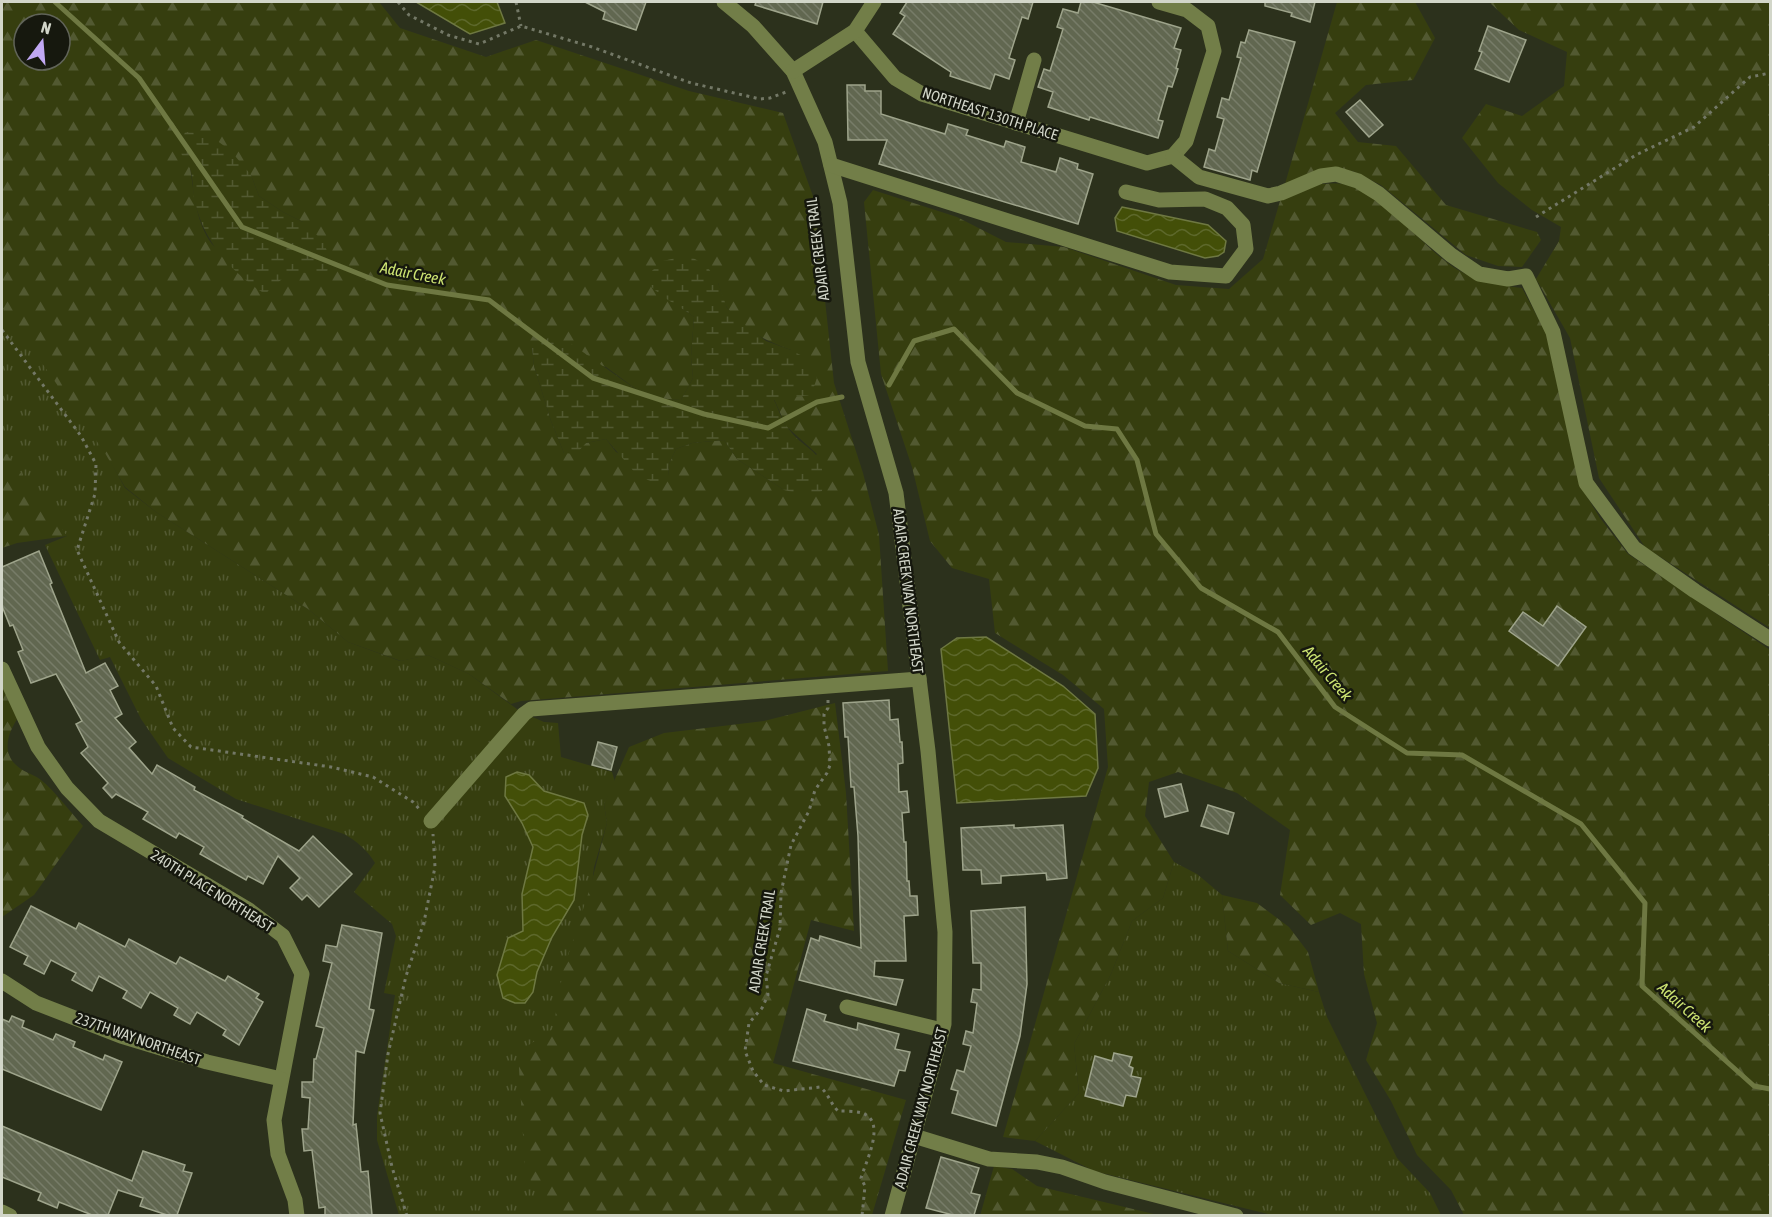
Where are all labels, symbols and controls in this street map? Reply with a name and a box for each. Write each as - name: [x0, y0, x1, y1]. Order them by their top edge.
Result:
- north arrow: [12, 12, 72, 72]
- text: N: [39, 18, 53, 38]
- street label: NORTHEAST 130TH PLACE: [920, 84, 1061, 144]
- street label: ADAIR CREEK TRAIL: [803, 196, 832, 302]
- water label: Adair Creek: [378, 258, 448, 288]
- street label: ADAIR CREEK WAY NORTHEAST: [890, 508, 927, 675]
- water label: Adair Creek: [1299, 641, 1357, 705]
- street label: 240TH PLACE NORTHEAST: [148, 846, 277, 935]
- street label: ADAIR CREEK TRAIL: [745, 888, 778, 994]
- water label: Adair Creek: [1654, 978, 1716, 1036]
- street label: 237TH WAY NORTHEAST: [73, 1009, 203, 1068]
- street label: ADAIR CREEK WAY NORTHEAST: [891, 1025, 950, 1190]

